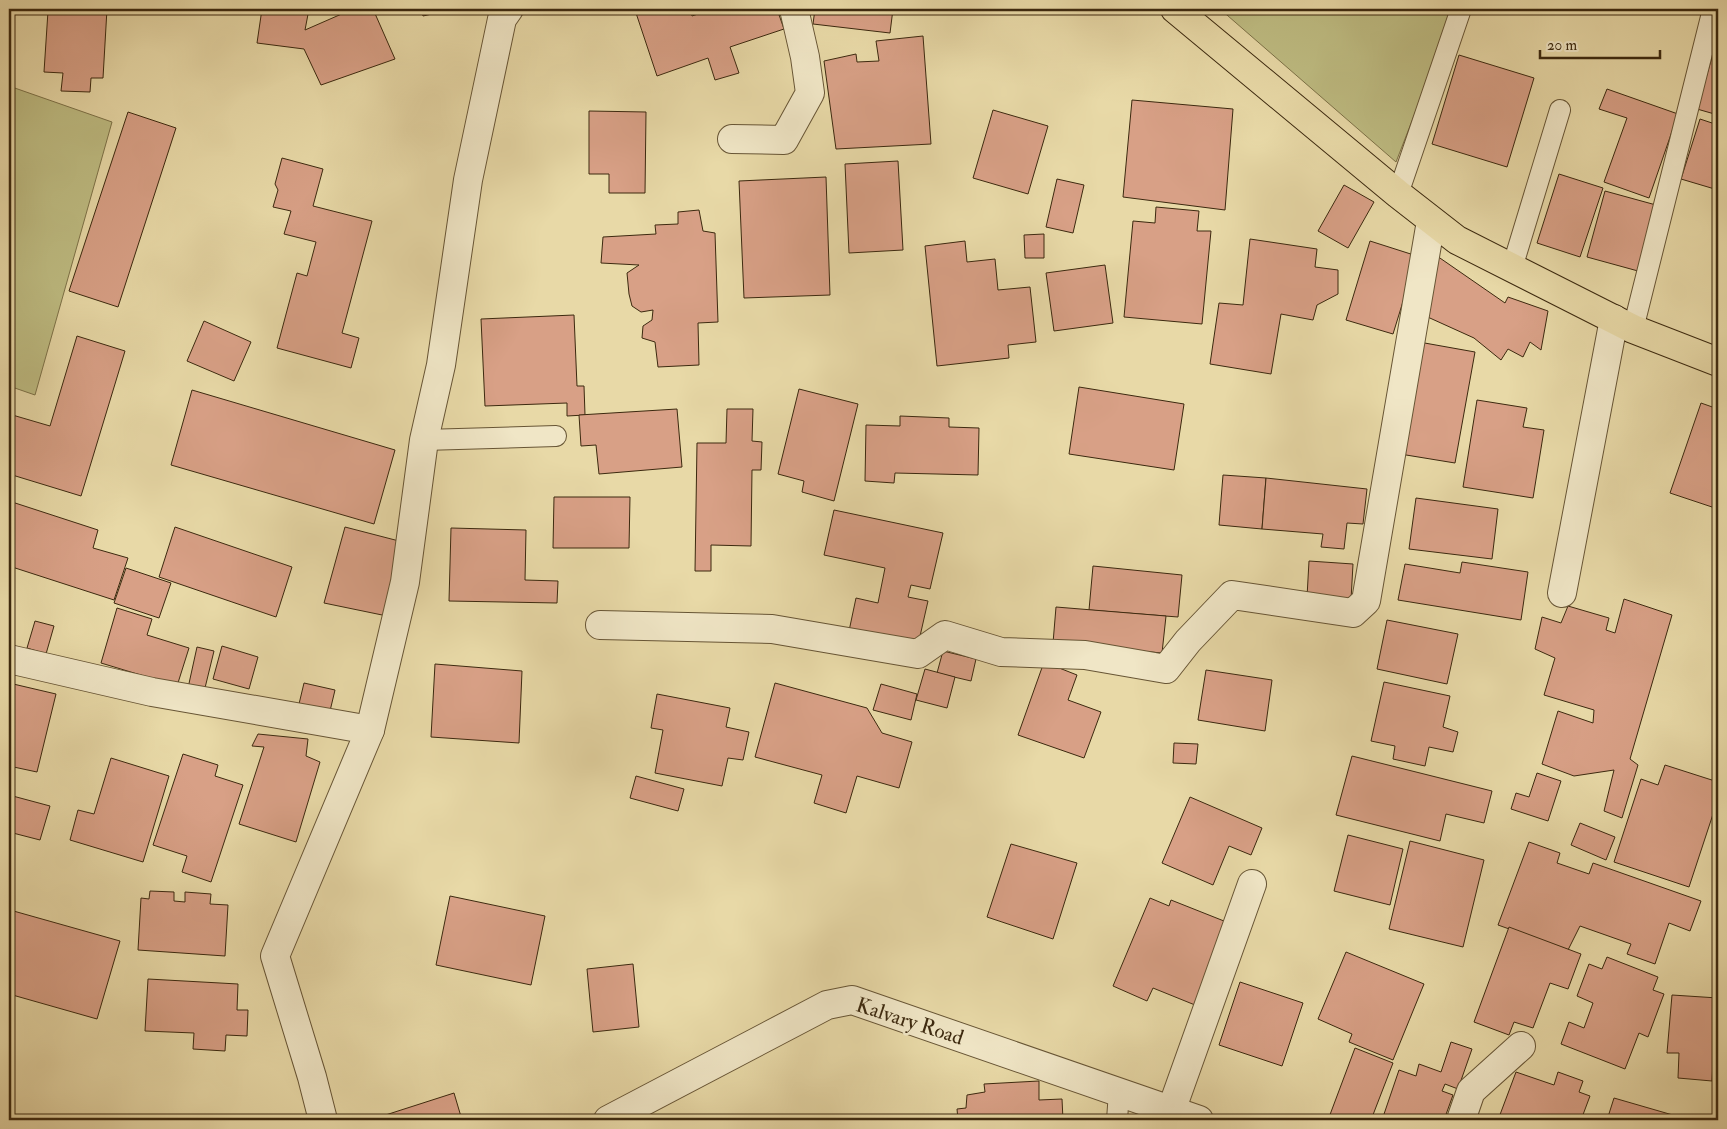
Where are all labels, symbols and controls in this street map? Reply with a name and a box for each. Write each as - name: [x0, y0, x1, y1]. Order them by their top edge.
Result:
- scale bar: [1540, 28, 1660, 60]
- text: 20 m: [1547, 36, 1577, 55]
- street label: Kalvary Road: [853, 991, 968, 1052]

